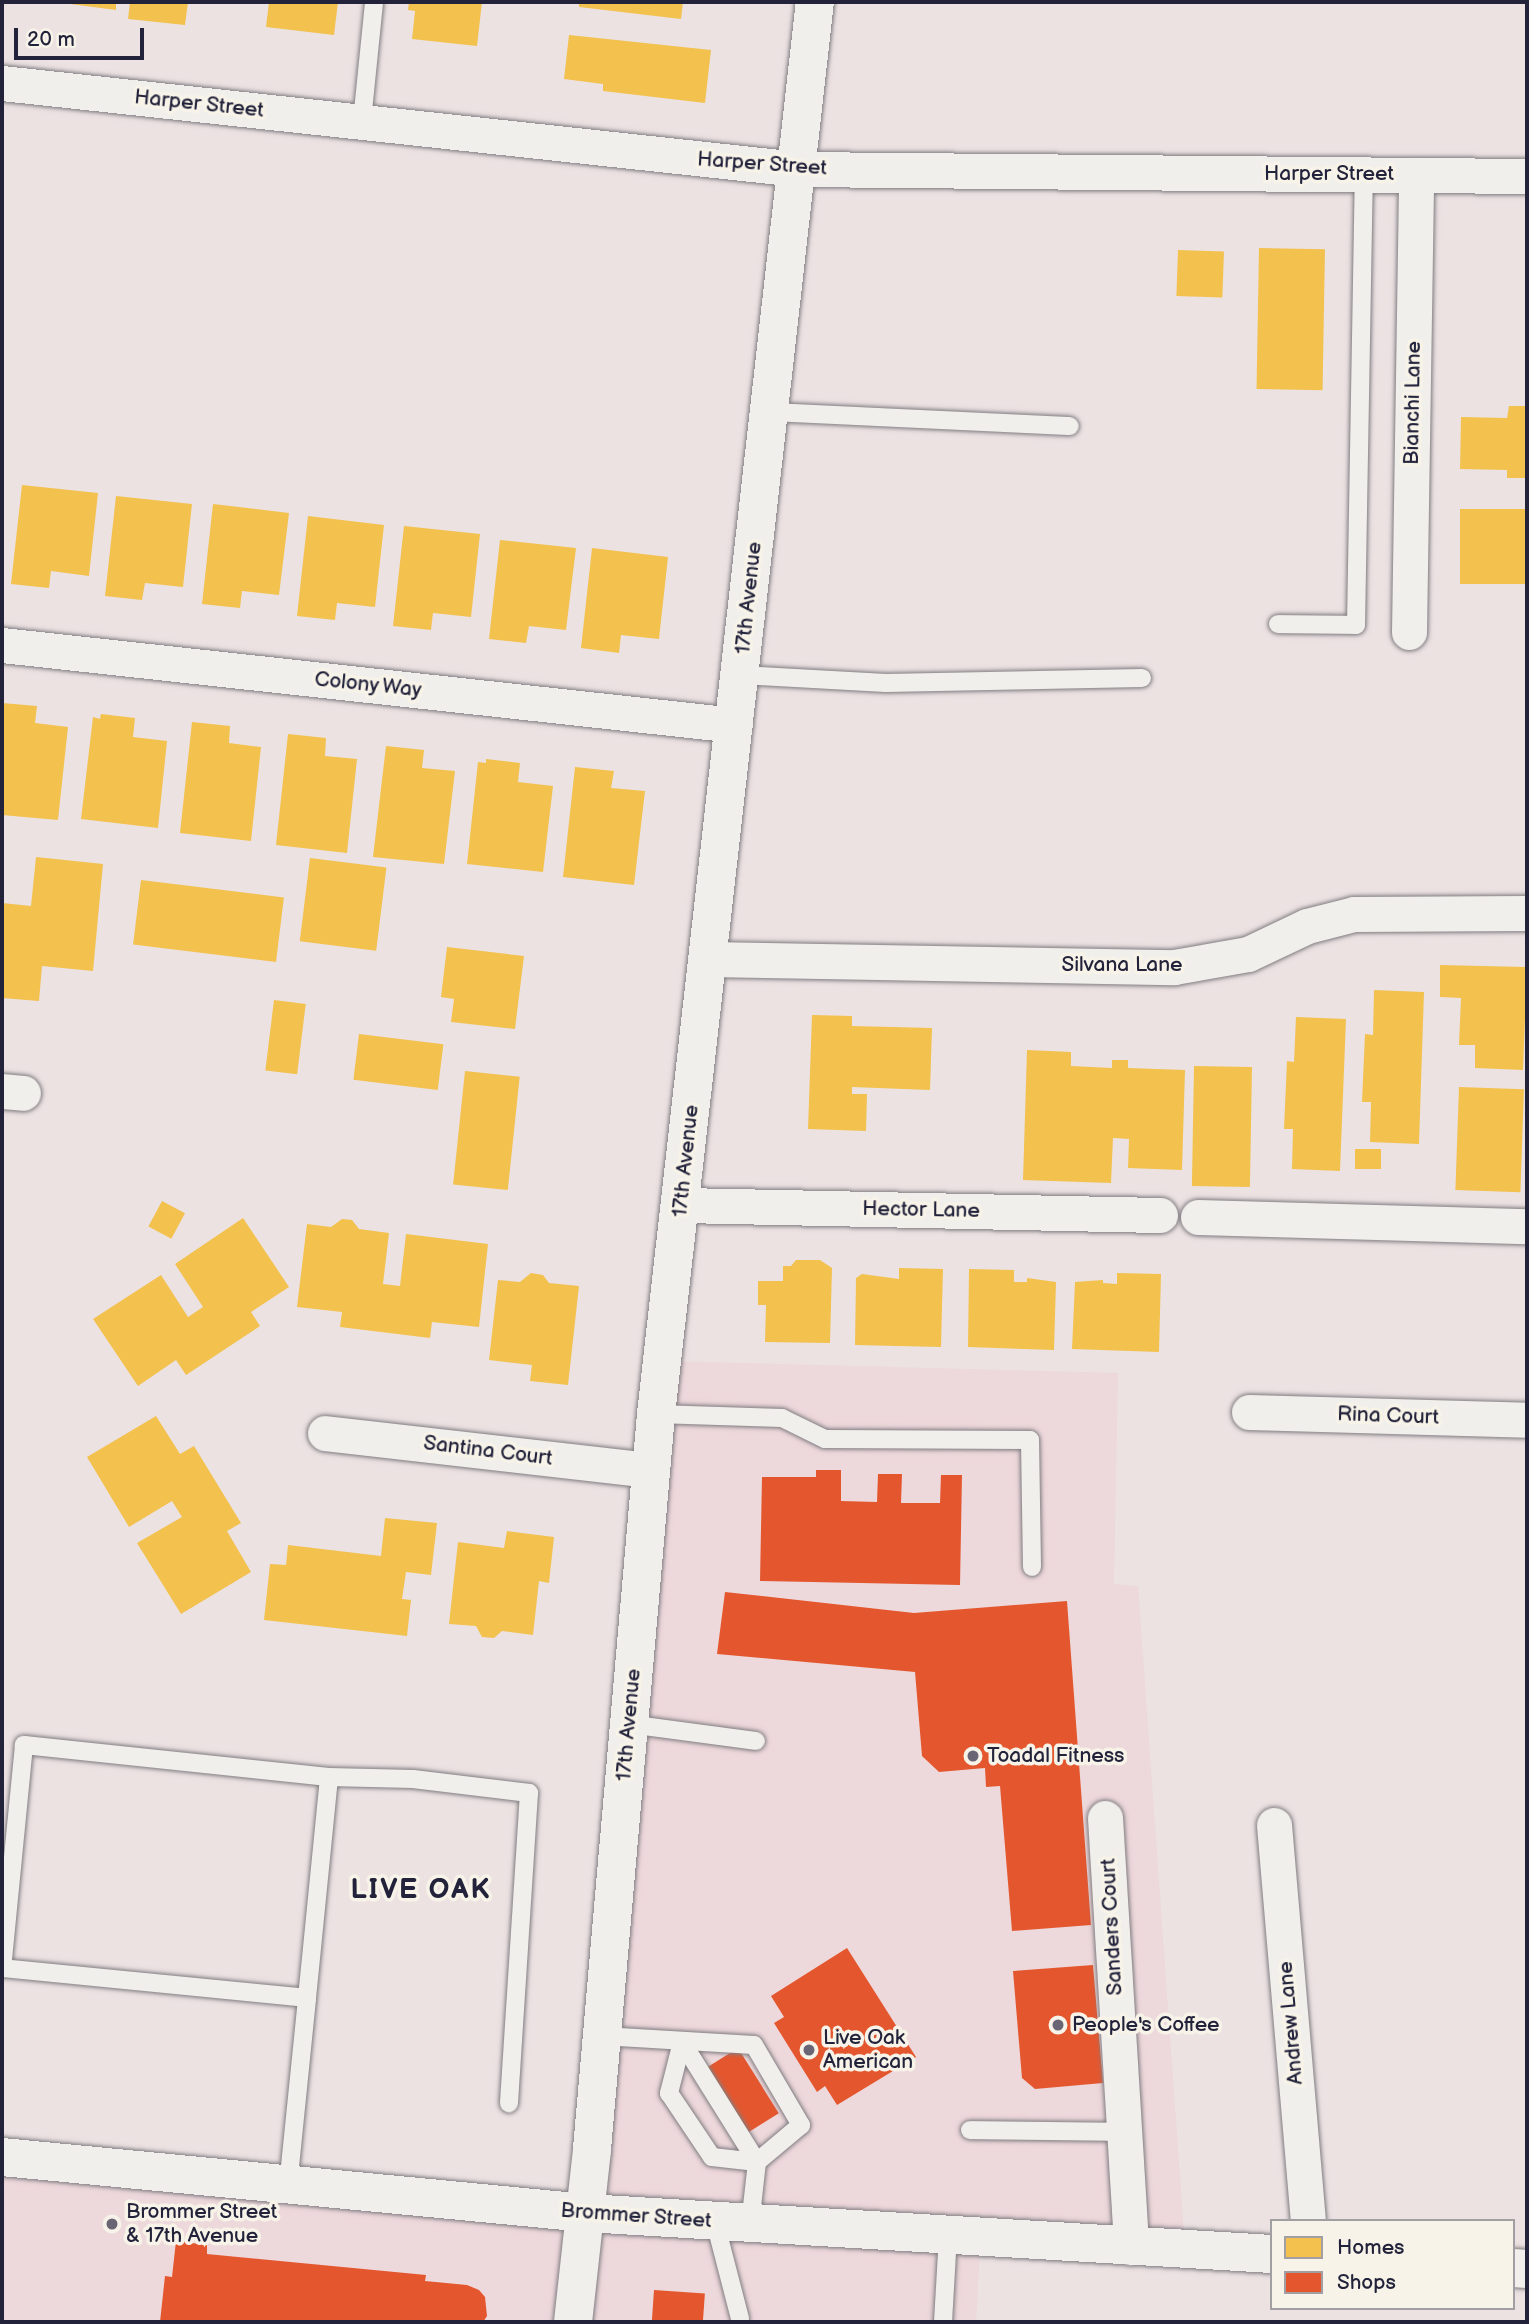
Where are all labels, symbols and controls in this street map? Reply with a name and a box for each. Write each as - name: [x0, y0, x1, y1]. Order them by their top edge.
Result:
- scale bar: [18, 14, 147, 58]
- text: 20 m: [27, 27, 75, 52]
- street label: Harper Street: [133, 85, 265, 123]
- street label: Harper Street: [696, 147, 828, 181]
- street label: Harper Street: [1264, 161, 1394, 187]
- street label: Bianchi Lane: [1399, 341, 1427, 465]
- street label: 17th Avenue: [731, 541, 767, 655]
- street label: Colony Way: [312, 667, 424, 703]
- street label: Silvana Lane: [1061, 952, 1183, 978]
- street label: 17th Avenue: [668, 1104, 704, 1218]
- street label: Hector Lane: [862, 1196, 980, 1224]
- street label: Rina Court: [1337, 1402, 1439, 1430]
- street label: Santina Court: [422, 1431, 554, 1471]
- street label: 17th Avenue: [612, 1668, 646, 1782]
- place label: Toadal Fitness: [987, 1743, 1124, 1769]
- marker: Toadal Fitness: [965, 1748, 981, 1764]
- street label: Sanders Court: [1096, 1858, 1128, 1996]
- district label: LIVE OAK: [351, 1873, 491, 1907]
- street label: Andrew Lane: [1273, 1960, 1309, 2086]
- place label: People's Coffee: [1072, 2012, 1220, 2038]
- marker: People's Coffee: [1050, 2017, 1066, 2033]
- place label: Live Oak American: [823, 2025, 913, 2075]
- marker: Live Oak American: [801, 2042, 817, 2058]
- street label: Brommer Street: [560, 2198, 712, 2234]
- place label: Brommer Street & 17th Avenue: [126, 2199, 278, 2249]
- marker: Brommer Street & 17th Avenue: [104, 2216, 120, 2232]
- legend: [1270, 2219, 1515, 2310]
- text: Homes: [1337, 2235, 1405, 2260]
- text: Shops: [1337, 2270, 1396, 2295]

